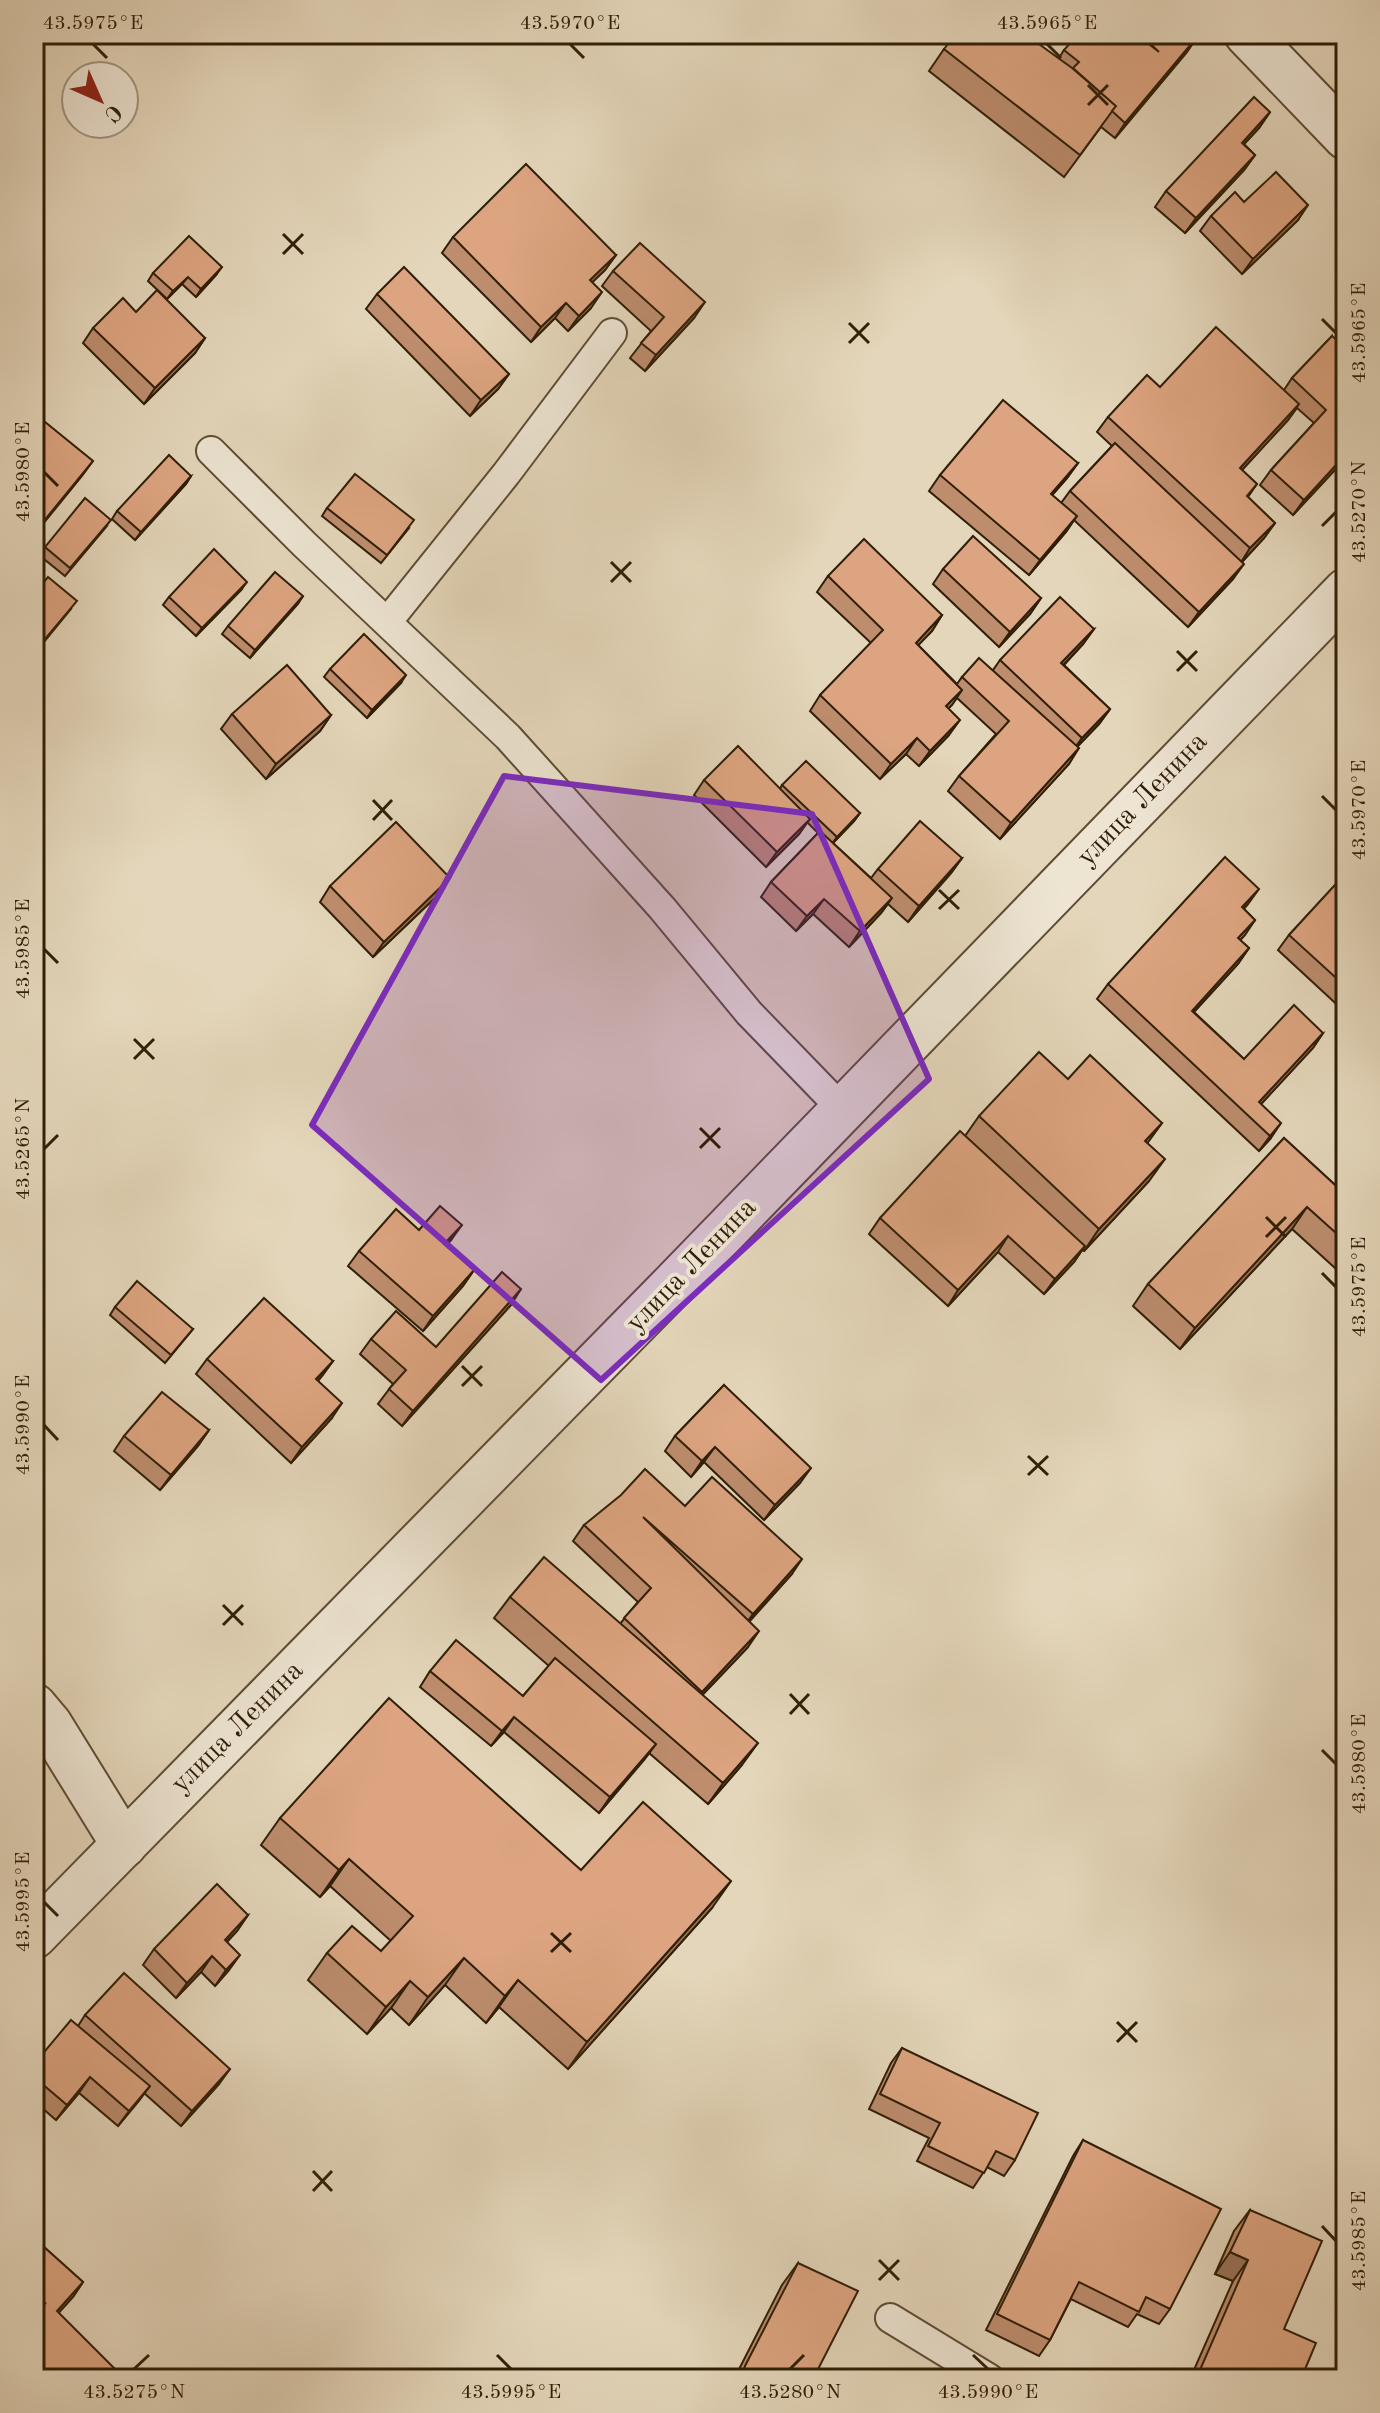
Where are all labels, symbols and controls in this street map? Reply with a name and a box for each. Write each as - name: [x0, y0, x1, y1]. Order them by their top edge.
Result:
- text: 43.5975°E: [43, 14, 143, 34]
- text: 43.5970°E: [520, 14, 620, 34]
- text: 43.5965°E: [997, 14, 1097, 34]
- north arrow: [60, 60, 140, 140]
- text: С: [100, 100, 126, 126]
- text: 43.5965°E: [1350, 283, 1370, 383]
- text: 43.5980°E: [14, 422, 34, 522]
- text: 43.5270°N: [1350, 461, 1370, 563]
- street label: улица Ленина: [1073, 728, 1214, 872]
- text: 43.5970°E: [1350, 760, 1370, 860]
- text: 43.5985°E: [14, 899, 34, 999]
- text: 43.5265°N: [14, 1098, 34, 1200]
- street label: улица Ленина: [622, 1194, 763, 1338]
- text: 43.5975°E: [1350, 1237, 1370, 1337]
- text: 43.5990°E: [14, 1375, 34, 1475]
- street label: улица Ленина: [167, 1657, 309, 1799]
- text: 43.5980°E: [1350, 1714, 1370, 1814]
- text: 43.5995°E: [14, 1852, 34, 1952]
- text: 43.5985°E: [1350, 2191, 1370, 2291]
- text: 43.5275°N: [83, 2383, 185, 2403]
- text: 43.5995°E: [461, 2383, 561, 2403]
- text: 43.5280°N: [739, 2383, 841, 2403]
- text: 43.5990°E: [938, 2383, 1038, 2403]

